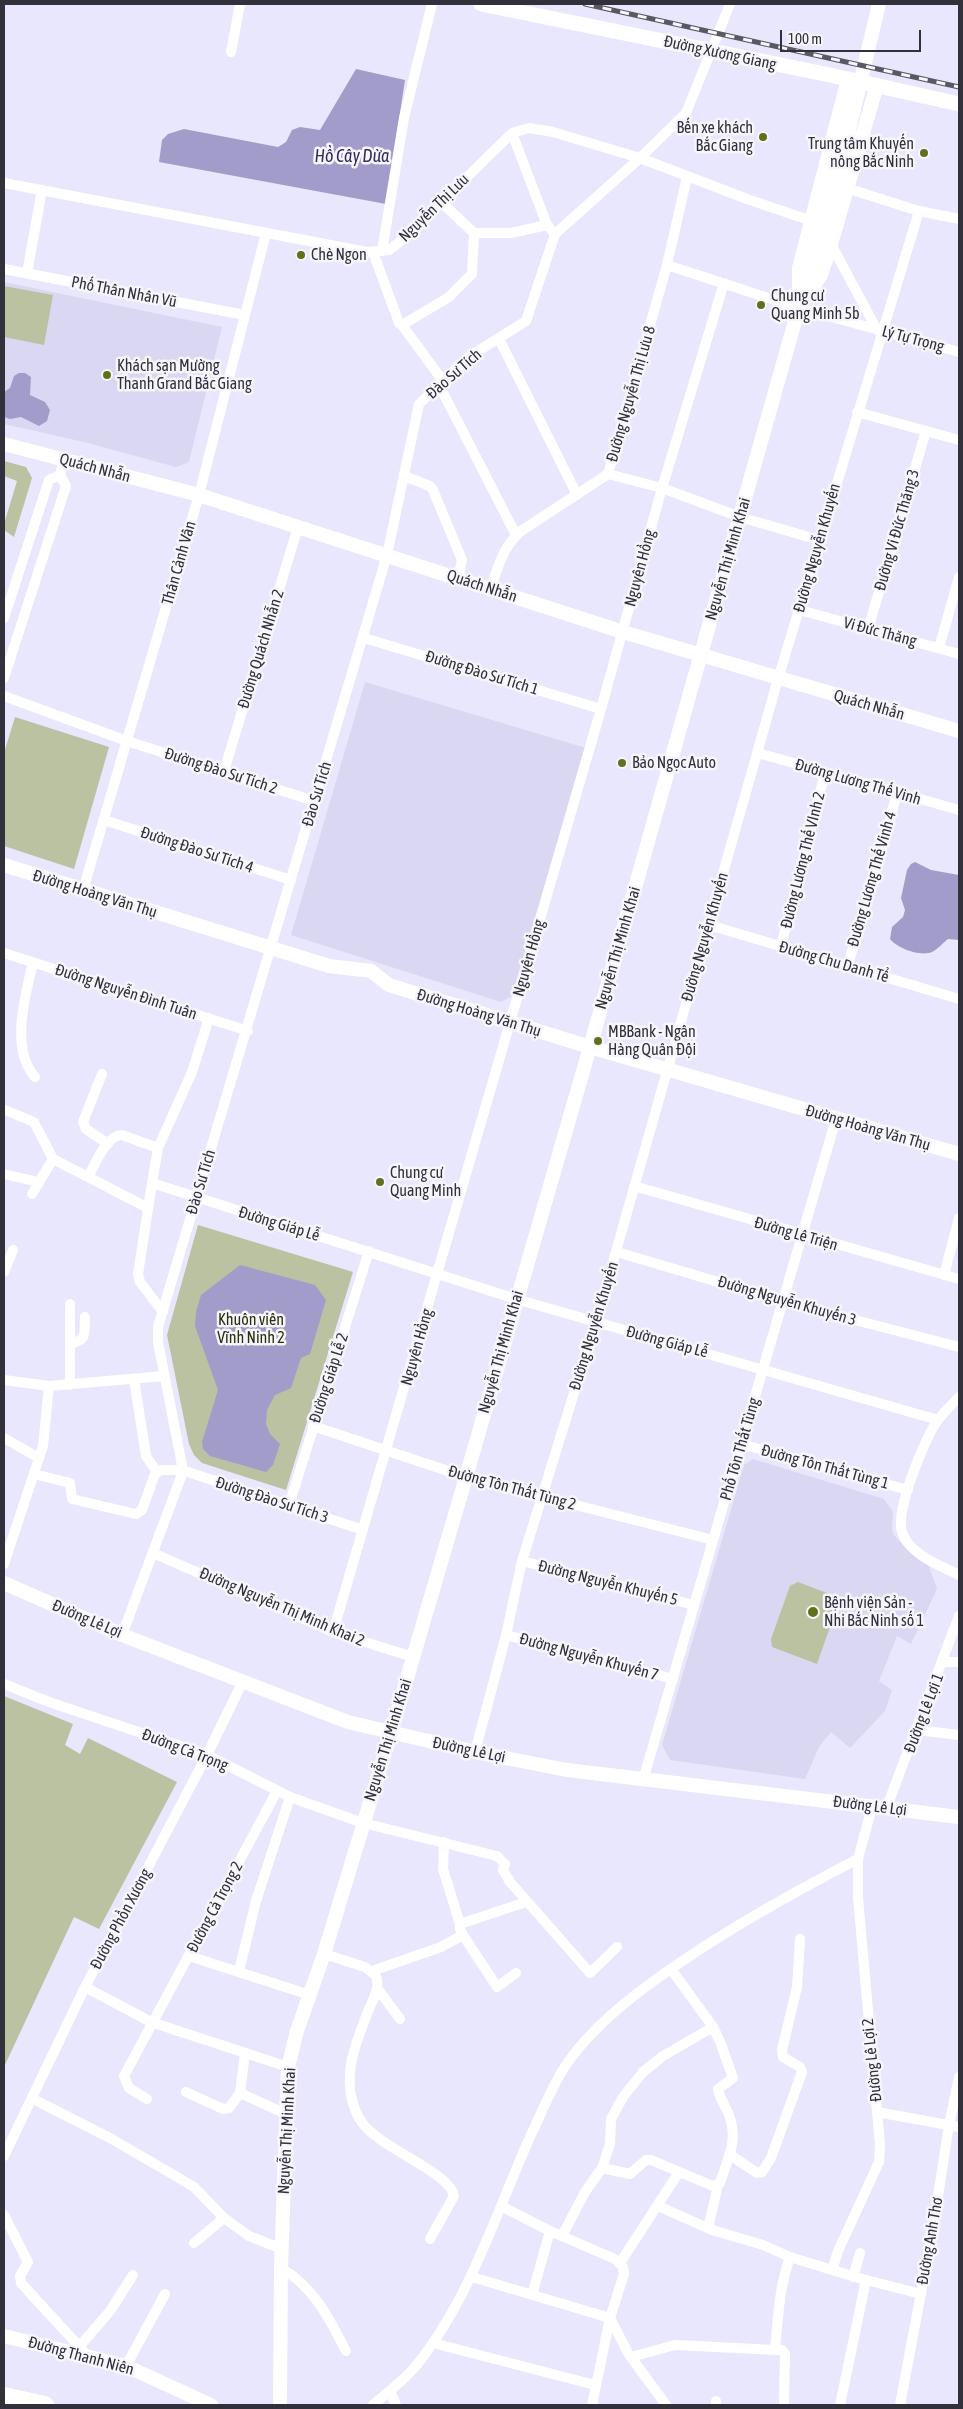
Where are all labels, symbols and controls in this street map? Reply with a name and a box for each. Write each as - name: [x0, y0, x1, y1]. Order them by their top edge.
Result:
- scale bar: [783, 20, 924, 52]
- text: 100 m: [788, 30, 822, 47]
- street label: Đường Xương Giang: [662, 32, 778, 74]
- place label: Bến xe khách Bắc Giang: [677, 118, 753, 156]
- marker: Bến xe khách Bắc Giang: [757, 131, 769, 143]
- place label: Trung tâm Khuyến nông Bắc Ninh: [808, 134, 914, 172]
- water label: Hồ Cây Dừa: [315, 145, 389, 167]
- marker: Trung tâm Khuyến nông Bắc Ninh: [918, 147, 930, 159]
- street label: Nguyễn Thị Lưu: [395, 170, 473, 246]
- place label: Chè Ngon: [311, 245, 367, 265]
- marker: Chè Ngon: [295, 249, 307, 261]
- street label: Phố Thân Nhân Vũ: [70, 272, 178, 312]
- place label: Chung cư Quang Minh 5b: [771, 286, 860, 324]
- marker: Chung cư Quang Minh 5b: [755, 299, 767, 311]
- street label: Lý Tự Trọng: [880, 321, 946, 357]
- street label: Đường Nguyễn Thị Lưu 8: [602, 324, 660, 464]
- street label: Đào Sư Tích: [422, 345, 486, 403]
- place label: Khách sạn Mường Thanh Grand Bắc Giang: [117, 356, 252, 394]
- marker: Khách sạn Mường Thanh Grand Bắc Giang: [101, 369, 113, 381]
- street label: Quách Nhẫn: [57, 449, 133, 487]
- street label: Đường Vi Đức Thăng 3: [870, 467, 924, 593]
- street label: Đường Nguyễn Khuyến: [789, 481, 845, 615]
- street label: Nguyễn Thị Minh Khai: [701, 495, 755, 623]
- street label: Thân Cảnh Vân: [158, 519, 200, 607]
- street label: Nguyên Hồng: [620, 527, 660, 609]
- street label: Quách Nhẫn: [444, 566, 520, 606]
- street label: Đường Quách Nhẫn 2: [234, 587, 288, 711]
- street label: Vi Đức Thăng: [841, 613, 919, 651]
- street label: Đường Đào Sư Tích 1: [423, 647, 541, 699]
- street label: Quách Nhẫn: [831, 686, 907, 724]
- street label: Đường Đào Sư Tích 2: [162, 744, 280, 798]
- place label: Bảo Ngọc Auto: [632, 753, 716, 773]
- street label: Đường Lương Thế Vinh: [793, 755, 923, 809]
- marker: Bảo Ngọc Auto: [616, 757, 628, 769]
- street label: Đào Sư Tích: [298, 759, 336, 829]
- street label: Đường Lương Thế VInh 2: [777, 790, 829, 930]
- street label: Đường Lương Thế Vinh 4: [843, 809, 901, 949]
- street label: Đường Đào Sư Tích 4: [138, 823, 256, 877]
- street label: Đường Hoàng Văn Thụ: [30, 866, 160, 922]
- street label: Đường Nguyễn Khuyến: [677, 870, 733, 1004]
- street label: Nguyễn Thị Minh Khai: [591, 884, 645, 1012]
- street label: Nguyên Hồng: [509, 917, 549, 999]
- street label: Đường Chu Danh Tể: [777, 937, 891, 987]
- street label: Đường Nguyễn Đình Tuân: [53, 960, 199, 1024]
- street label: Đường Hoàng Văn Thụ: [414, 985, 544, 1041]
- place label: MBBank - Ngân Hàng Quân Đội: [608, 1022, 696, 1060]
- marker: MBBank - Ngân Hàng Quân Đội: [592, 1035, 604, 1047]
- street label: Đường Hoàng Văn Thụ: [803, 1101, 933, 1155]
- street label: Đào Sư Tích: [182, 1147, 220, 1217]
- place label: Chung cư Quang Minh: [390, 1163, 461, 1201]
- marker: Chung cư Quang Minh: [374, 1176, 386, 1188]
- street label: Đường Giáp Lễ: [236, 1203, 322, 1245]
- street label: Đường Lê Triện: [752, 1213, 840, 1255]
- street label: Đường Nguyễn Khuyến: [565, 1259, 623, 1393]
- street label: Đường Nguyễn Khuyến 3: [716, 1272, 858, 1330]
- street label: Nguyễn Thị Minh Khai: [474, 1288, 528, 1416]
- street label: Nguyên Hồng: [397, 1306, 437, 1388]
- park label: Khuôn viên Vĩnh Ninh 2: [217, 1310, 285, 1348]
- street label: Đường Giáp Lễ: [624, 1322, 710, 1362]
- street label: Đường Giáp Lễ 2: [305, 1331, 353, 1425]
- street label: Phố Tôn Thất Tùng: [716, 1395, 764, 1503]
- street label: Đường Tôn Thất Tùng 1: [759, 1441, 891, 1493]
- street label: Đường Tôn Thất Tùng 2: [446, 1462, 578, 1514]
- street label: Đường Đào Sư Tích 3: [213, 1473, 331, 1527]
- street label: Đường Nguyễn Khuyến 5: [536, 1556, 680, 1610]
- street label: Đường Nguyễn Thị Minh Khai 2: [197, 1563, 367, 1651]
- place label: Bệnh viện Sản - Nhi Bắc Ninh số 1: [824, 1593, 924, 1631]
- street label: Đường Lê Lợi: [49, 1596, 125, 1642]
- marker: Bệnh viện Sản - Nhi Bắc Ninh số 1: [806, 1605, 820, 1619]
- street label: Đường Nguyễn Khuyến 7: [517, 1629, 661, 1685]
- street label: Đường Lê Lợi 1: [900, 1670, 948, 1756]
- street label: Nguyễn Thị Minh Khai: [360, 1677, 416, 1803]
- street label: Đường Cả Trọng: [139, 1725, 231, 1775]
- street label: Đường Lê Lợi: [431, 1733, 507, 1767]
- street label: Đường Lê Lợi: [832, 1792, 908, 1820]
- street label: Đường Cả Trọng 2: [183, 1858, 247, 1956]
- street label: Đường Phồn Xương: [86, 1865, 156, 1973]
- street label: Đường Lê Lợi 2: [858, 2017, 886, 2103]
- street label: Nguyễn Thị Minh Khai: [274, 2067, 300, 2195]
- street label: Đường Anh Thơ: [913, 2196, 947, 2286]
- street label: Đường Thanh Niên: [26, 2333, 136, 2379]

